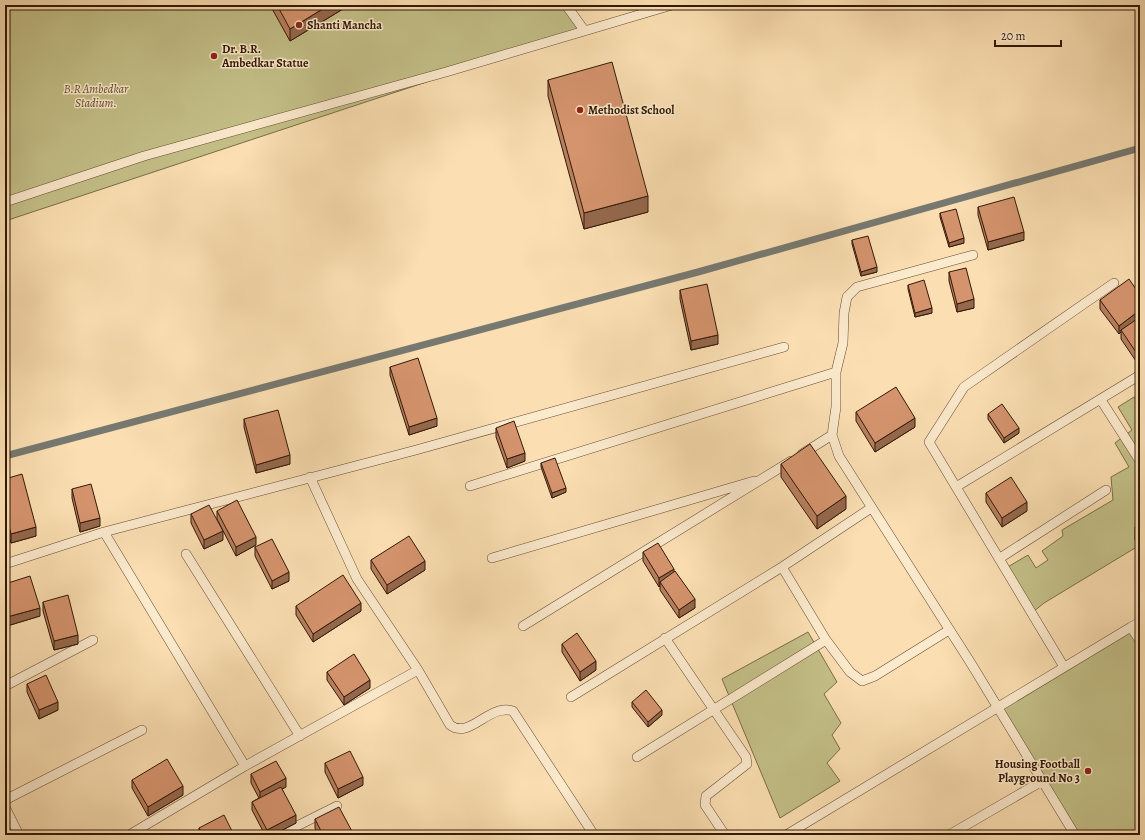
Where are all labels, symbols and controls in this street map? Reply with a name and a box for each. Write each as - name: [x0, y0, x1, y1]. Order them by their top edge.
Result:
- place label: Shanti Mancha: [307, 17, 382, 33]
- marker: Shanti Mancha: [294, 20, 304, 30]
- scale bar: [995, 22, 1061, 48]
- text: 20 m: [1001, 28, 1025, 44]
- place label: Dr. B.R. Ambedkar Statue: [221, 41, 309, 71]
- marker: Dr. B.R. Ambedkar Statue: [209, 51, 219, 61]
- park label: B.R Ambedkar Stadium.: [64, 81, 129, 111]
- place label: Methodist School: [588, 102, 675, 118]
- marker: Methodist School: [575, 105, 585, 115]
- place label: Housing Football Playground No 3: [995, 756, 1081, 786]
- marker: Housing Football Playground No 3: [1083, 766, 1093, 776]

